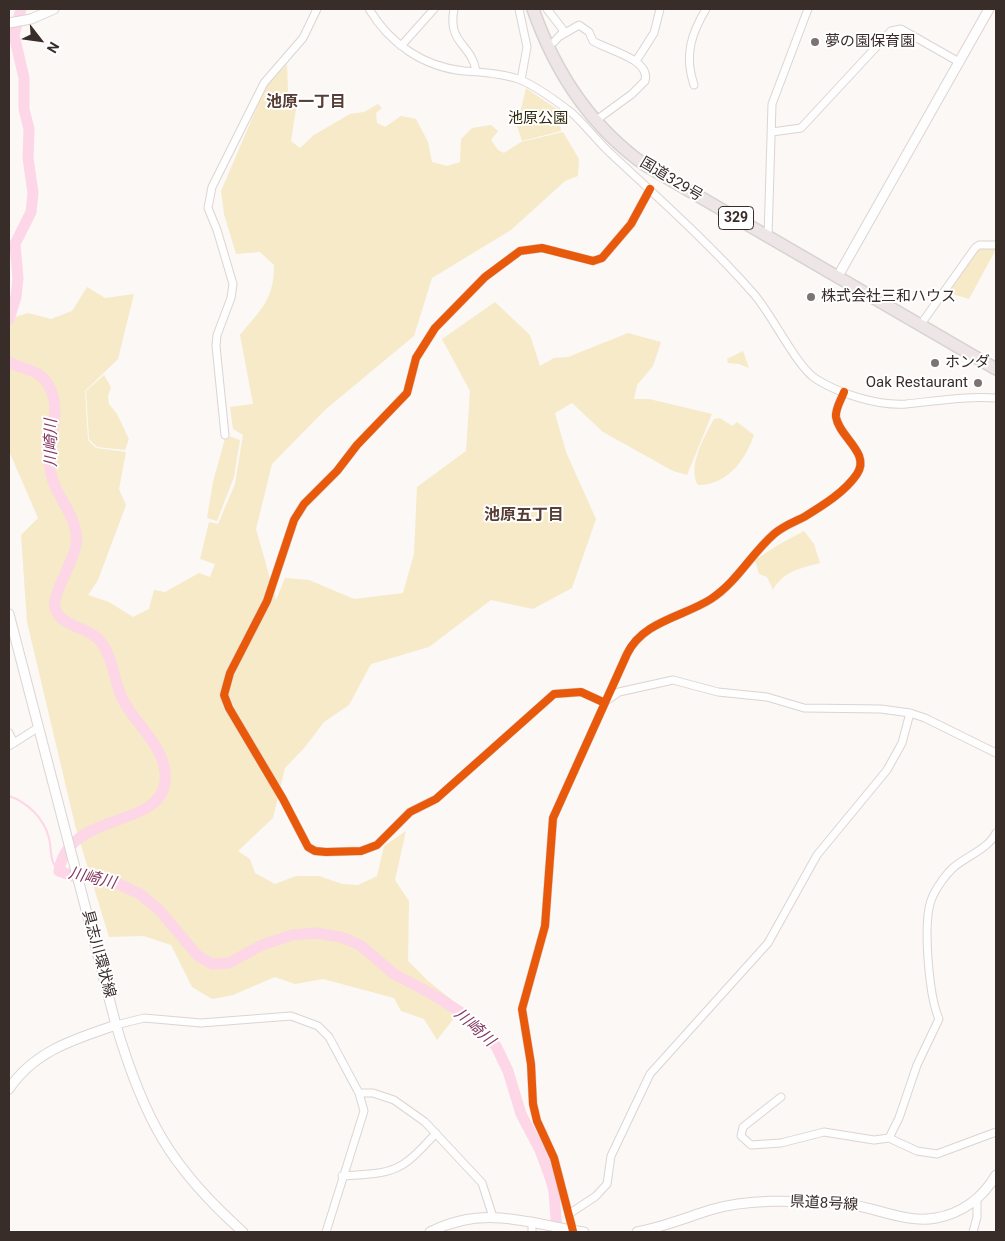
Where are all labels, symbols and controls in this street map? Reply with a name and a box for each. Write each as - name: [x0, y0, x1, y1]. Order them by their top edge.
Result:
- north arrow: [15, 15, 65, 65]
- place label: 夢の園保育園: [825, 33, 915, 51]
- marker: 夢の園保育園: [809, 36, 821, 48]
- text: N: [44, 39, 62, 56]
- district label: 池原一丁目: [266, 93, 346, 113]
- park label: 池原公園: [508, 110, 568, 128]
- street label: 国道329号: [636, 154, 706, 206]
- road number: 329: [718, 207, 754, 230]
- place label: 株式会社三和ハウス: [821, 288, 956, 306]
- marker: 株式会社三和ハウス: [805, 291, 817, 303]
- place label: ホンダ: [945, 354, 990, 372]
- marker: ホンダ: [929, 357, 941, 369]
- place label: Oak Restaurant: [866, 374, 968, 392]
- marker: Oak Restaurant: [972, 377, 984, 389]
- water label: 川崎川: [42, 419, 62, 467]
- district label: 池原五丁目: [484, 506, 564, 526]
- water label: 川崎川: [66, 864, 118, 894]
- street label: 具志川環状線: [78, 908, 118, 1000]
- water label: 川崎川: [450, 1005, 498, 1051]
- street label: 県道8号線: [789, 1193, 859, 1215]

